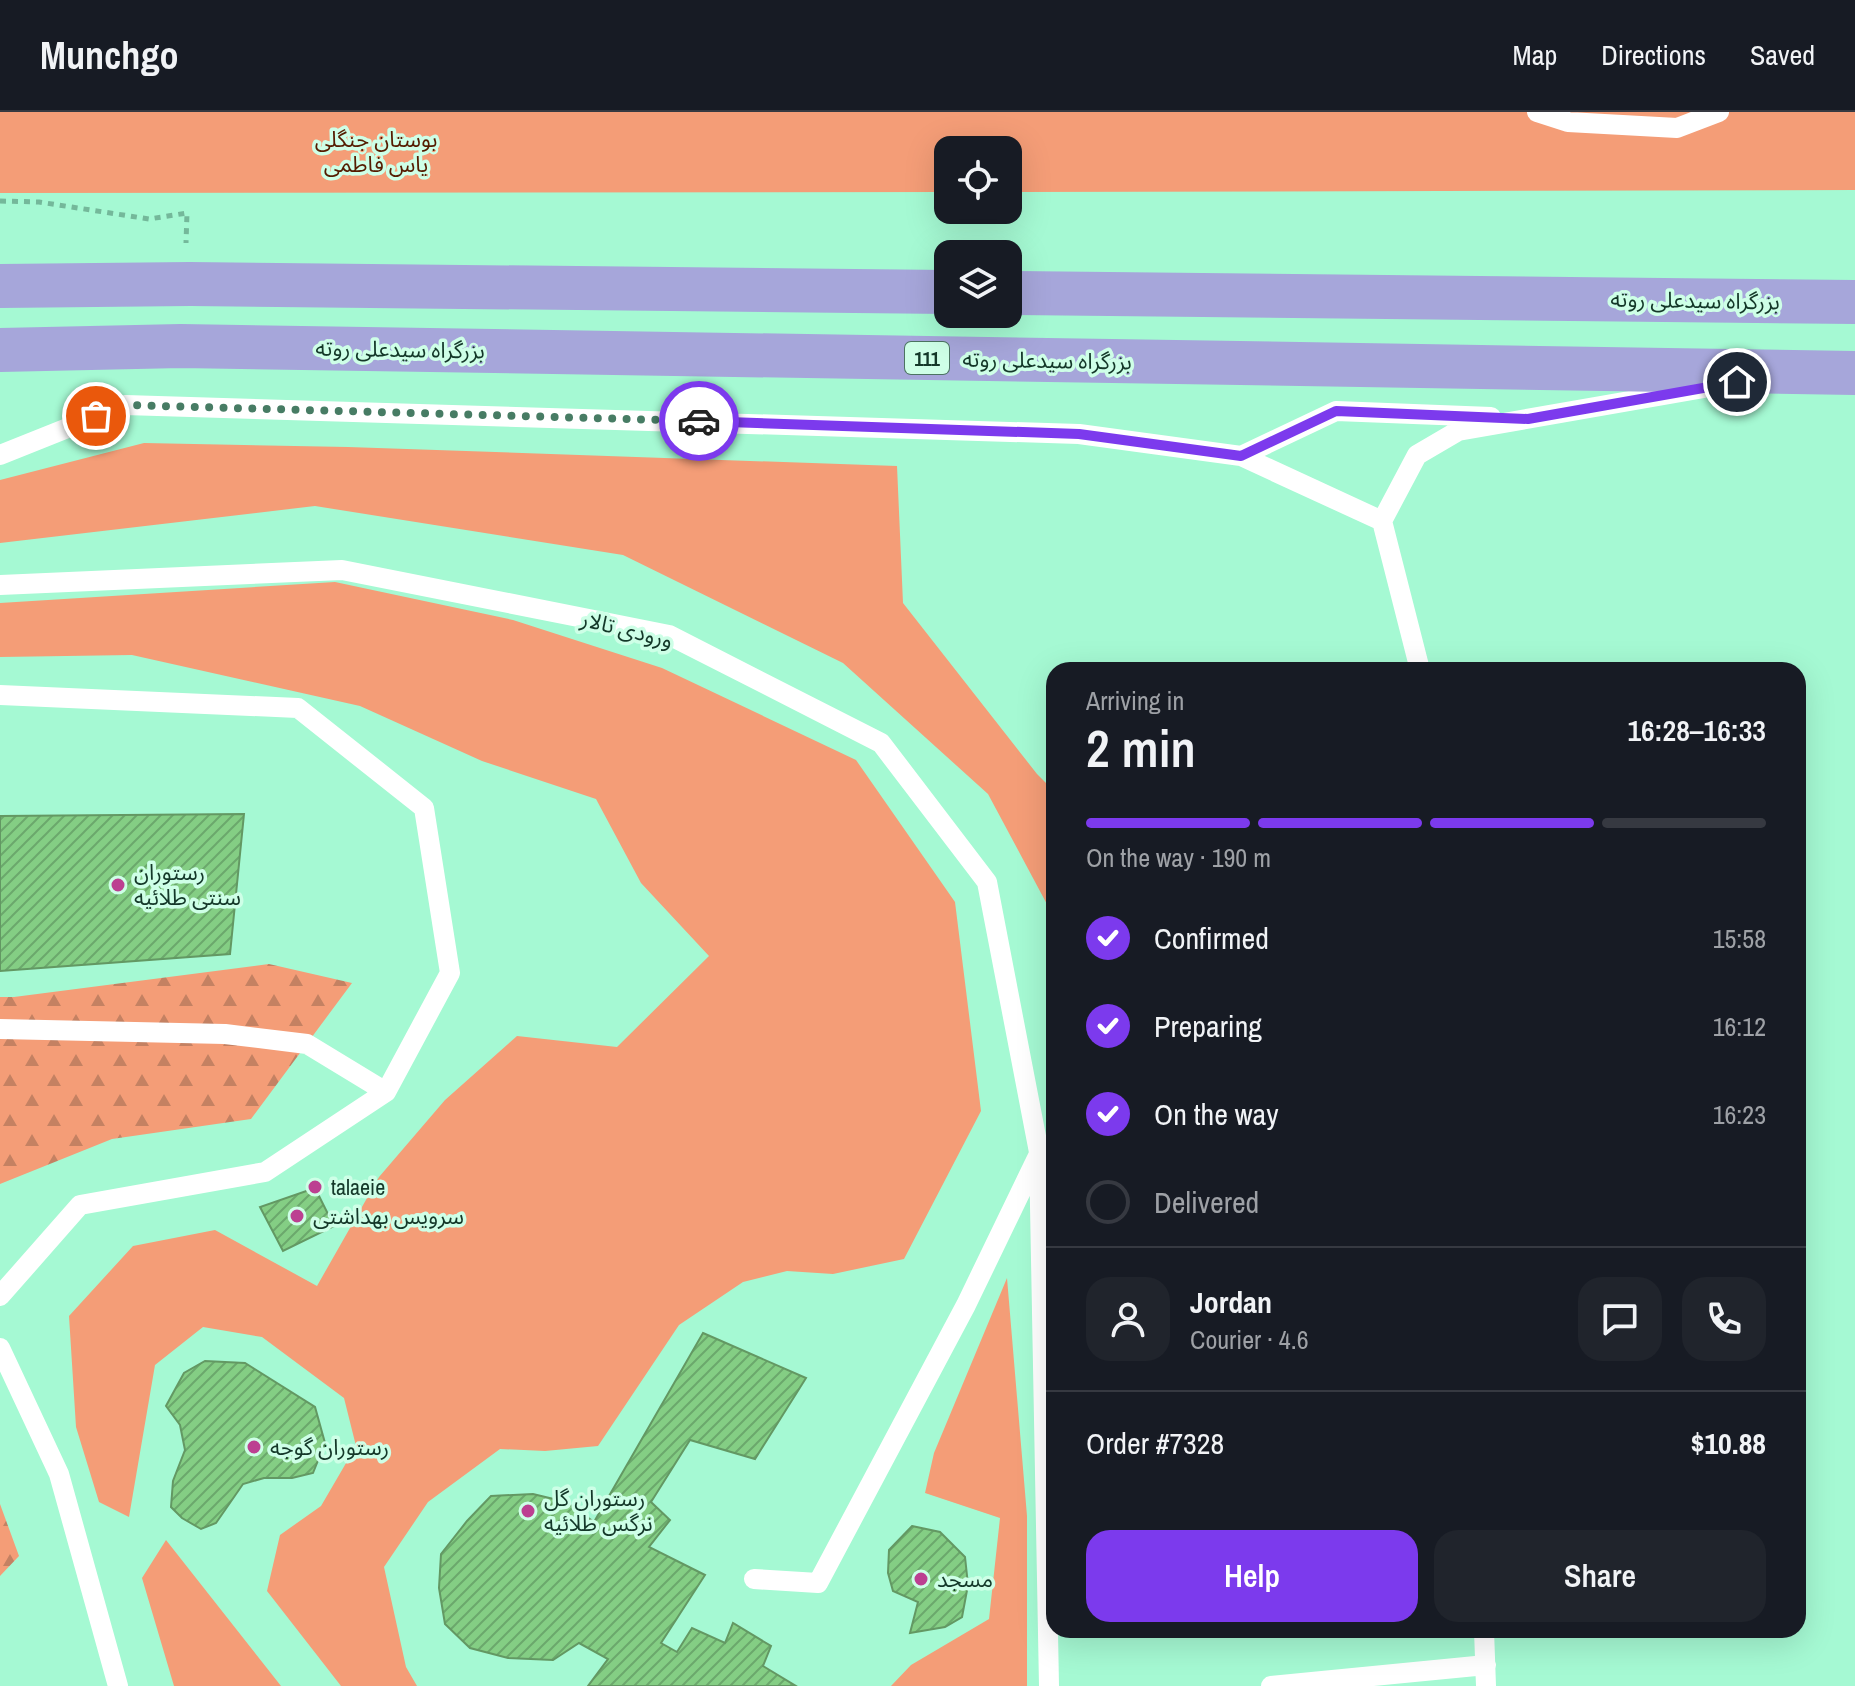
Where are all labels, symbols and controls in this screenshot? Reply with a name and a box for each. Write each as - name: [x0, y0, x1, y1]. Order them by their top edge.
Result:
- text: Munchgo: [40, 30, 178, 81]
- text: Map: [1513, 36, 1557, 74]
- text: Directions: [1601, 36, 1706, 74]
- text: Saved: [1750, 36, 1815, 74]
- park label: بوستان جنگلی یاس فاطمی: [315, 124, 437, 179]
- map controls: [934, 136, 1022, 328]
- button: locate: [934, 136, 1022, 224]
- button: layers: [934, 240, 1022, 328]
- street label: بزرگراه سیدعلی روته: [1610, 284, 1780, 316]
- street label: بزرگراه سیدعلی روته: [315, 333, 485, 365]
- road number: 111: [905, 342, 949, 374]
- street label: بزرگراه سیدعلی روته: [962, 344, 1132, 376]
- pin: [1703, 348, 1771, 416]
- icon: home: [1715, 360, 1759, 404]
- courier: [659, 381, 739, 461]
- pin: [62, 382, 130, 450]
- icon: bag: [74, 394, 118, 438]
- icon: car: [677, 399, 721, 443]
- street label: ورودی تالار: [577, 603, 676, 655]
- text: Arriving in: [1086, 683, 1184, 718]
- text: 16:28–16:33: [1627, 710, 1766, 750]
- text: 2 min: [1086, 713, 1196, 783]
- text: On the way · 190 m: [1086, 840, 1271, 875]
- place label: رستوران سنتی طلائیه: [134, 857, 241, 912]
- marker: رستوران سنتی طلائیه: [109, 876, 127, 894]
- icon: check: [1086, 916, 1130, 960]
- text: Confirmed: [1154, 918, 1269, 958]
- text: 15:58: [1713, 921, 1766, 956]
- icon: check: [1086, 1004, 1130, 1048]
- text: Preparing: [1154, 1006, 1262, 1046]
- text: 16:12: [1713, 1009, 1766, 1044]
- icon: check: [1086, 1092, 1130, 1136]
- text: On the way: [1154, 1094, 1278, 1134]
- text: 16:23: [1713, 1097, 1766, 1132]
- place label: talaeie: [331, 1172, 385, 1202]
- marker: talaeie: [306, 1178, 324, 1196]
- text: Delivered: [1154, 1182, 1259, 1222]
- place label: سرویس بهداشتی: [313, 1201, 464, 1231]
- marker: سرویس بهداشتی: [288, 1207, 306, 1225]
- button: person: [1086, 1277, 1170, 1361]
- button: chat: [1578, 1277, 1662, 1361]
- button: phone: [1682, 1277, 1766, 1361]
- text: Jordan: [1190, 1282, 1272, 1322]
- text: Courier · 4.6: [1190, 1322, 1309, 1357]
- text: Order #7328: [1086, 1423, 1224, 1463]
- text: $10.88: [1691, 1423, 1766, 1463]
- place label: رستوران گوجه: [270, 1432, 389, 1462]
- marker: رستوران گوجه: [245, 1438, 263, 1456]
- place label: رستوران گل نرگس طلائیه: [544, 1483, 653, 1538]
- marker: رستوران گل نرگس طلائیه: [519, 1502, 537, 1520]
- button: Help: [1086, 1530, 1418, 1622]
- button: Share: [1434, 1530, 1766, 1622]
- place label: مسجد: [937, 1564, 993, 1594]
- marker: مسجد: [912, 1570, 930, 1588]

